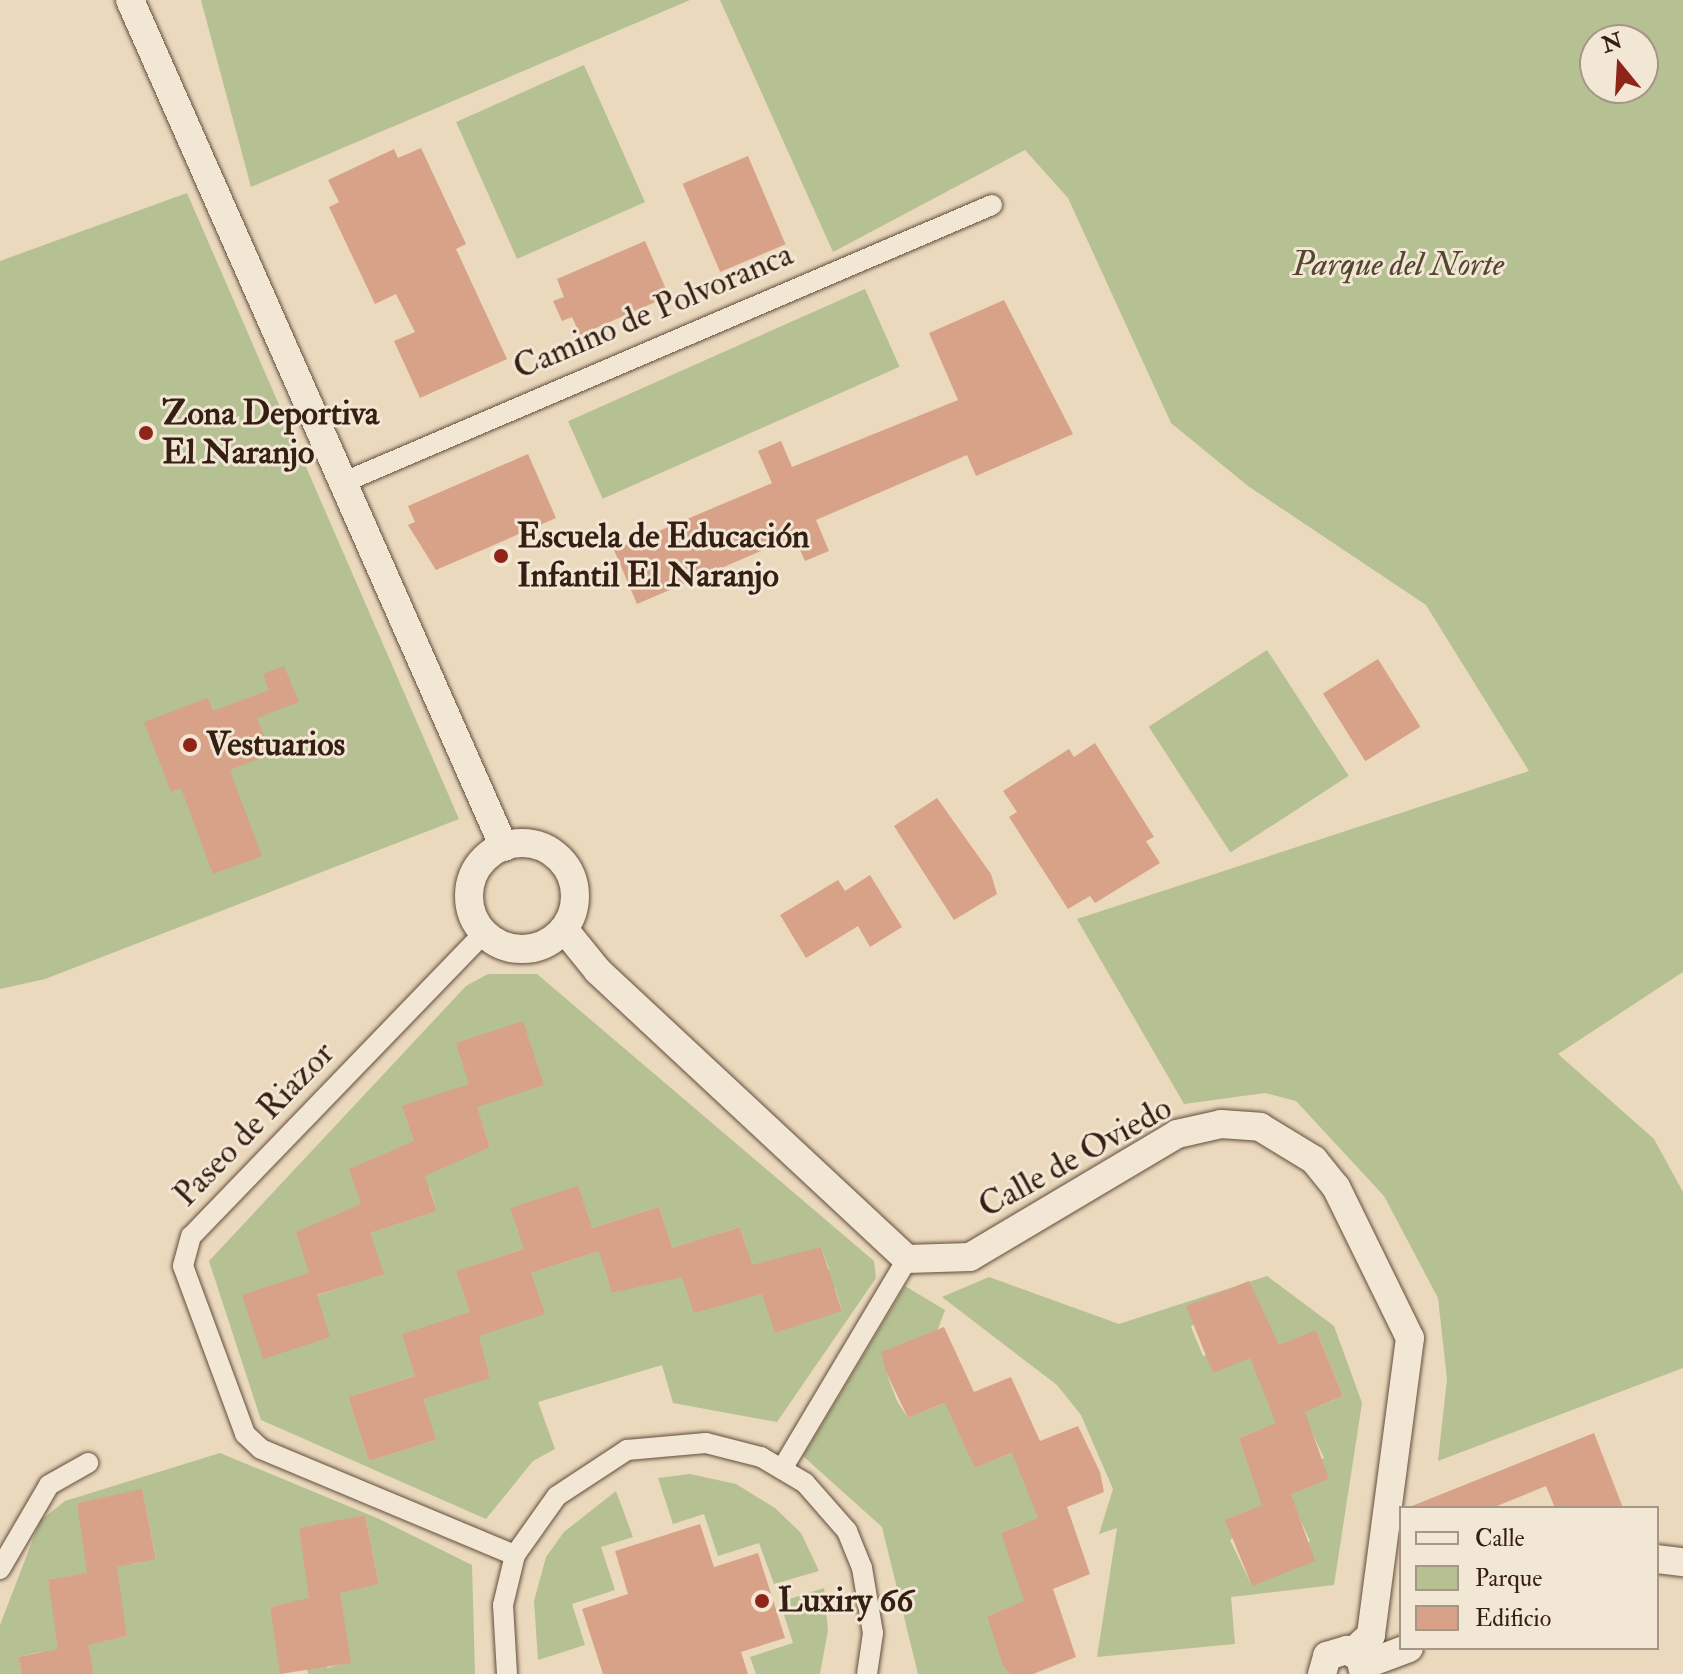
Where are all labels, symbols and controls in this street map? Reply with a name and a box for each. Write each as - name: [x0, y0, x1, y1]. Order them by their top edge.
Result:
- north arrow: [1579, 24, 1659, 104]
- text: N: [1598, 27, 1626, 59]
- street label: Camino de Polvoranca: [507, 234, 799, 388]
- park label: Parque del Norte: [1292, 245, 1504, 285]
- place label: Zona Deportiva El Naranjo: [162, 393, 379, 472]
- marker: Zona Deportiva El Naranjo: [137, 424, 155, 442]
- place label: Escuela de Educación Infantil El Naranjo: [517, 516, 810, 596]
- marker: Escuela de Educación Infantil El Naranjo: [492, 547, 510, 565]
- place label: Vestuarios: [206, 725, 345, 765]
- marker: Vestuarios: [181, 736, 199, 754]
- street label: Paseo de Riazor: [165, 1033, 343, 1215]
- street label: Calle de Oviedo: [972, 1087, 1178, 1227]
- legend: [1399, 1506, 1659, 1650]
- text: Calle: [1475, 1523, 1525, 1554]
- text: Parque: [1475, 1563, 1542, 1594]
- place label: Luxiry 66: [778, 1581, 913, 1621]
- marker: Luxiry 66: [753, 1592, 771, 1610]
- text: Edificio: [1475, 1603, 1551, 1634]

